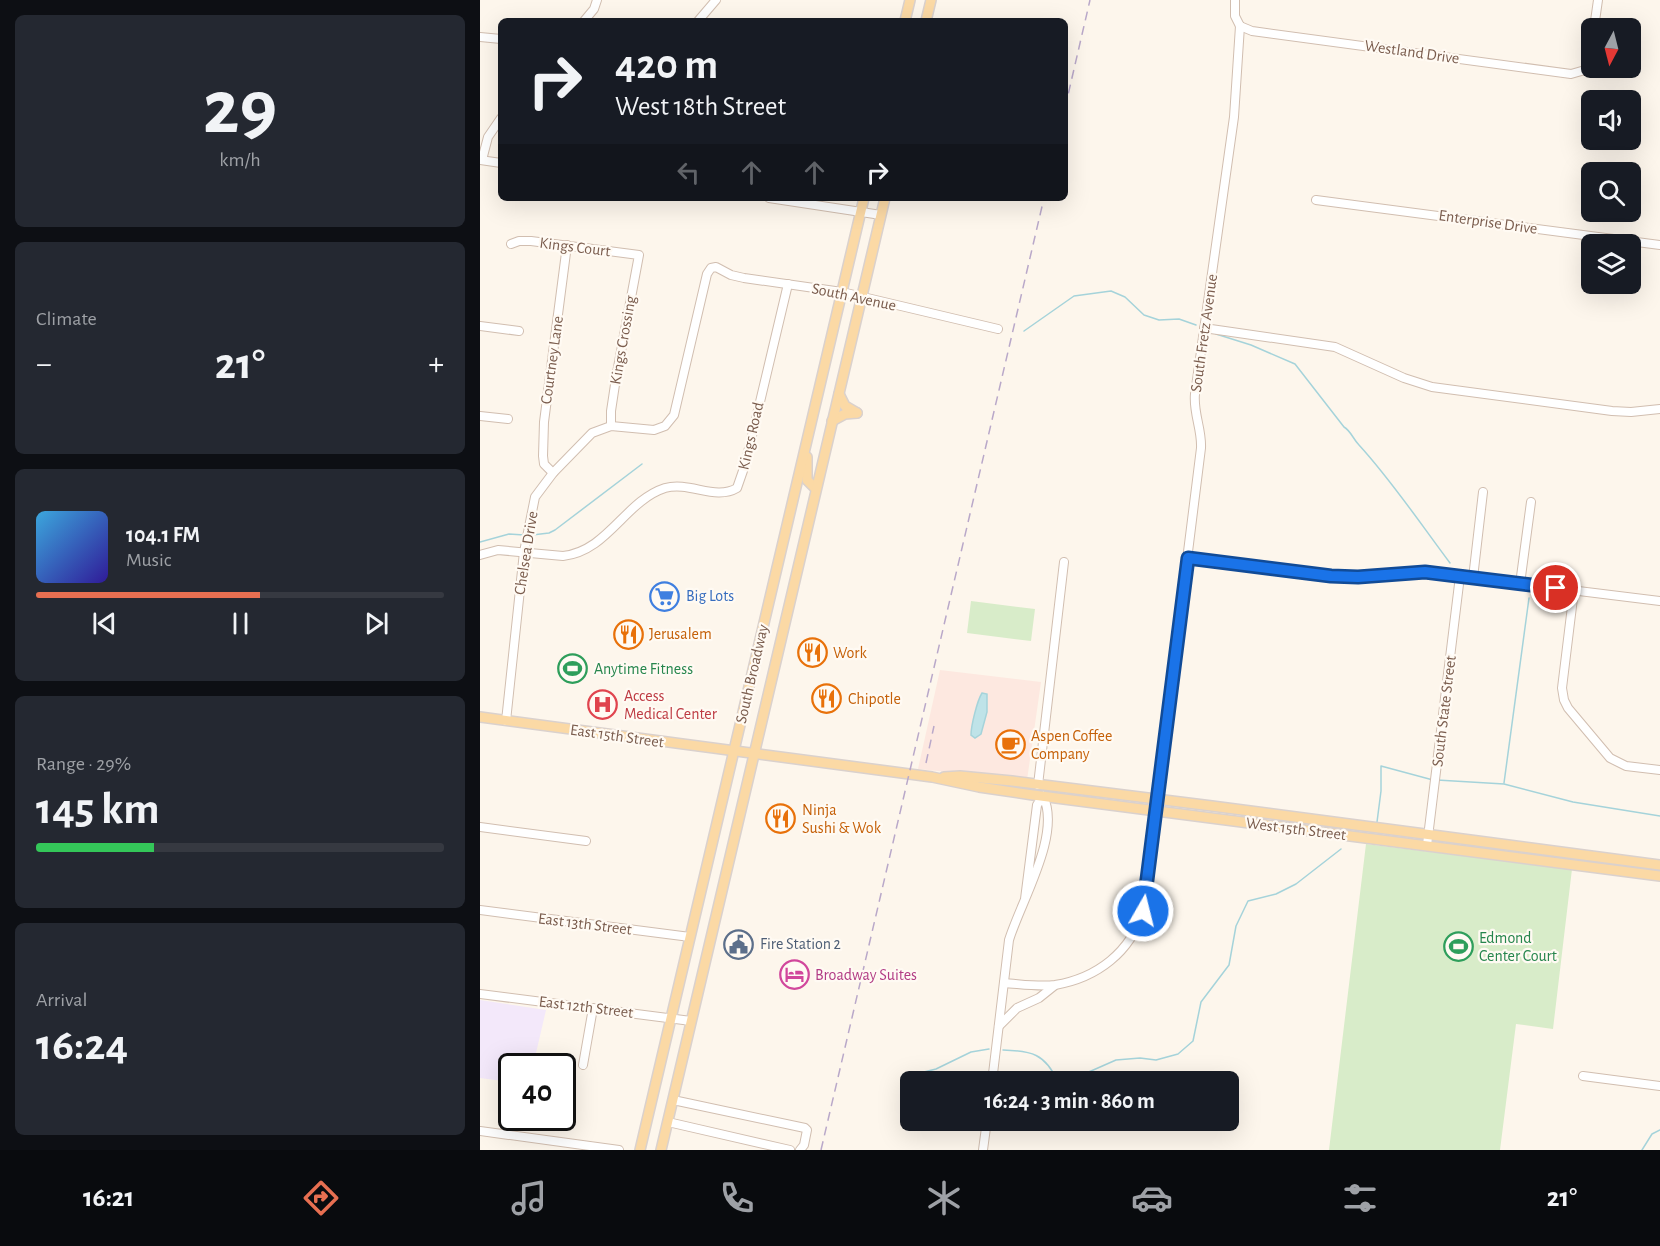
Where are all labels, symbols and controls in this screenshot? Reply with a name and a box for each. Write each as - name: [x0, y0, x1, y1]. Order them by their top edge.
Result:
- north arrow: [1581, 18, 1641, 78]
- map controls: [1581, 18, 1641, 294]
- street label: Westland Drive: [1364, 37, 1460, 67]
- icon: right: [516, 42, 594, 120]
- text: 420 m: [615, 44, 718, 86]
- text: 29: [203, 70, 277, 148]
- button: sound: [1581, 90, 1641, 150]
- text: West 18th Street: [615, 93, 786, 120]
- text: km/h: [219, 150, 261, 170]
- icon: left: [672, 156, 705, 189]
- icon: ahead: [735, 156, 768, 189]
- icon: ahead: [798, 156, 831, 189]
- icon: right: [861, 156, 894, 189]
- button: search: [1581, 162, 1641, 222]
- street label: Enterprise Drive: [1438, 207, 1538, 237]
- button: layers: [1581, 234, 1641, 294]
- street label: Kings Court: [539, 235, 611, 259]
- street label: South Fretz Avenue: [1188, 273, 1220, 393]
- street label: South Avenue: [810, 280, 898, 314]
- street label: Kings Crossing: [607, 294, 639, 386]
- text: Climate: [36, 309, 97, 329]
- street label: Courtney Lane: [538, 315, 567, 405]
- text: 21°: [215, 342, 265, 387]
- text: −: [36, 348, 52, 381]
- text: +: [428, 348, 444, 381]
- street label: Kings Road: [735, 401, 767, 471]
- street label: Chelsea Drive: [511, 510, 541, 596]
- text: 104.1 FM: [126, 524, 200, 546]
- text: Music: [126, 550, 172, 570]
- pin: [1530, 562, 1581, 613]
- icon: arrive: [1539, 571, 1572, 604]
- supermarket icon: Big Lots: [649, 580, 681, 612]
- place label: Big Lots: [686, 588, 734, 604]
- icon: previous: [88, 607, 121, 640]
- icon: pause: [224, 607, 257, 640]
- icon: next: [360, 607, 393, 640]
- restaurant icon: Jerusalem: [612, 618, 644, 650]
- street label: South Broadway: [733, 623, 772, 725]
- place label: Jerusalem: [649, 626, 712, 642]
- restaurant icon: Work: [796, 637, 828, 669]
- place label: Work: [833, 645, 867, 661]
- sports icon: Anytime Fitness: [557, 653, 589, 685]
- street label: South State Street: [1429, 654, 1459, 768]
- place label: Anytime Fitness: [594, 661, 693, 678]
- restaurant icon: Chipotle: [811, 683, 843, 715]
- place label: Access Medical Center: [624, 688, 718, 722]
- hospital icon: Access Medical Center: [587, 689, 619, 721]
- place label: Chipotle: [848, 691, 901, 707]
- street label: East 15th Street: [569, 722, 665, 750]
- place label: Aspen Coffee Company: [1031, 728, 1112, 763]
- cafe icon: Aspen Coffee Company: [994, 729, 1026, 761]
- text: Range · 29%: [36, 754, 131, 774]
- text: 145 km: [36, 787, 160, 832]
- place label: Ninja Sushi & Wok: [802, 802, 882, 836]
- restaurant icon: Ninja Sushi & Wok: [765, 803, 797, 835]
- street label: West 15th Street: [1245, 815, 1347, 843]
- position arrow: [1111, 879, 1175, 943]
- street label: East 13th Street: [537, 910, 633, 938]
- public building icon: Fire Station 2: [723, 928, 755, 960]
- place label: Edmond Center Court: [1479, 930, 1557, 964]
- sports icon: Edmond Center Court: [1442, 931, 1474, 963]
- place label: Fire Station 2: [760, 936, 841, 952]
- hotel icon: Broadway Suites: [778, 959, 810, 991]
- place label: Broadway Suites: [815, 967, 917, 984]
- text: Arrival: [36, 990, 87, 1010]
- street label: East 12th Street: [538, 993, 634, 1021]
- text: 16:24: [36, 1023, 128, 1068]
- speed limit sign: 40: [498, 1053, 576, 1131]
- text: 16:24 · 3 min · 860 m: [984, 1090, 1155, 1112]
- icon: directions: [300, 1177, 342, 1219]
- icon: music: [508, 1177, 550, 1219]
- icon: phone: [716, 1177, 758, 1219]
- icon: climate: [923, 1177, 965, 1219]
- icon: car: [1131, 1177, 1173, 1219]
- icon: filters: [1339, 1177, 1381, 1219]
- text: 16:21: [83, 1184, 134, 1211]
- text: 21°: [1547, 1184, 1577, 1211]

